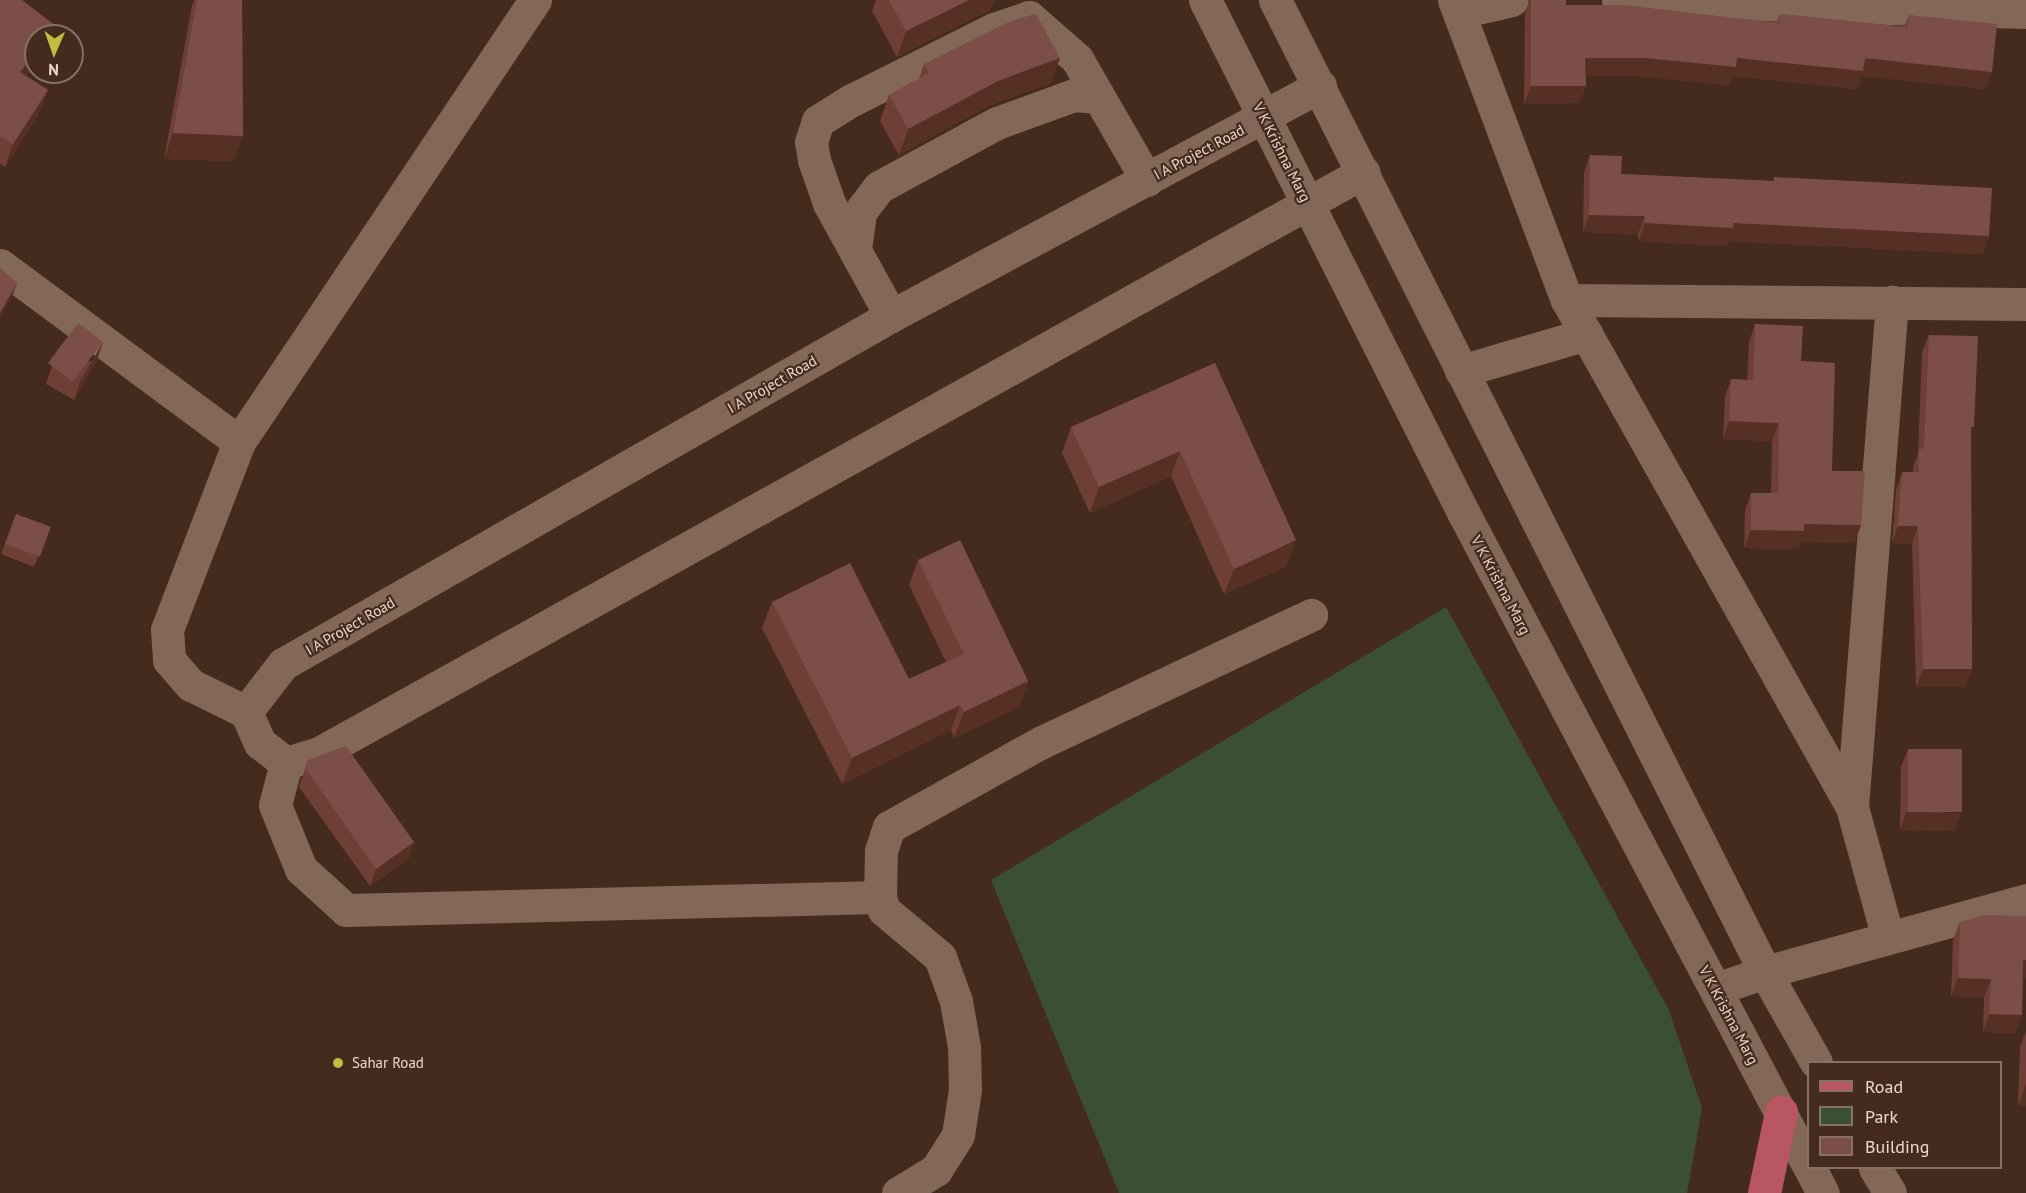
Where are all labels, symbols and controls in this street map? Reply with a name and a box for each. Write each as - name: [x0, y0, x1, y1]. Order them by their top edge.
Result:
- north arrow: [24, 24, 84, 84]
- text: N: [48, 60, 59, 80]
- street label: V K Krishna Marg: [1249, 99, 1315, 205]
- street label: I A Project Road: [1150, 120, 1248, 184]
- street label: I A Project Road: [724, 351, 820, 417]
- street label: V K Krishna Marg: [1467, 532, 1535, 638]
- street label: I A Project Road: [302, 593, 398, 659]
- street label: V K Krishna Marg: [1695, 962, 1763, 1068]
- marker: Sahar Road: [329, 1054, 347, 1072]
- place label: Sahar Road: [352, 1054, 424, 1072]
- legend: [1807, 1061, 2002, 1169]
- text: Road: [1865, 1075, 1903, 1098]
- text: Park: [1865, 1105, 1898, 1128]
- text: Building: [1865, 1135, 1929, 1158]

